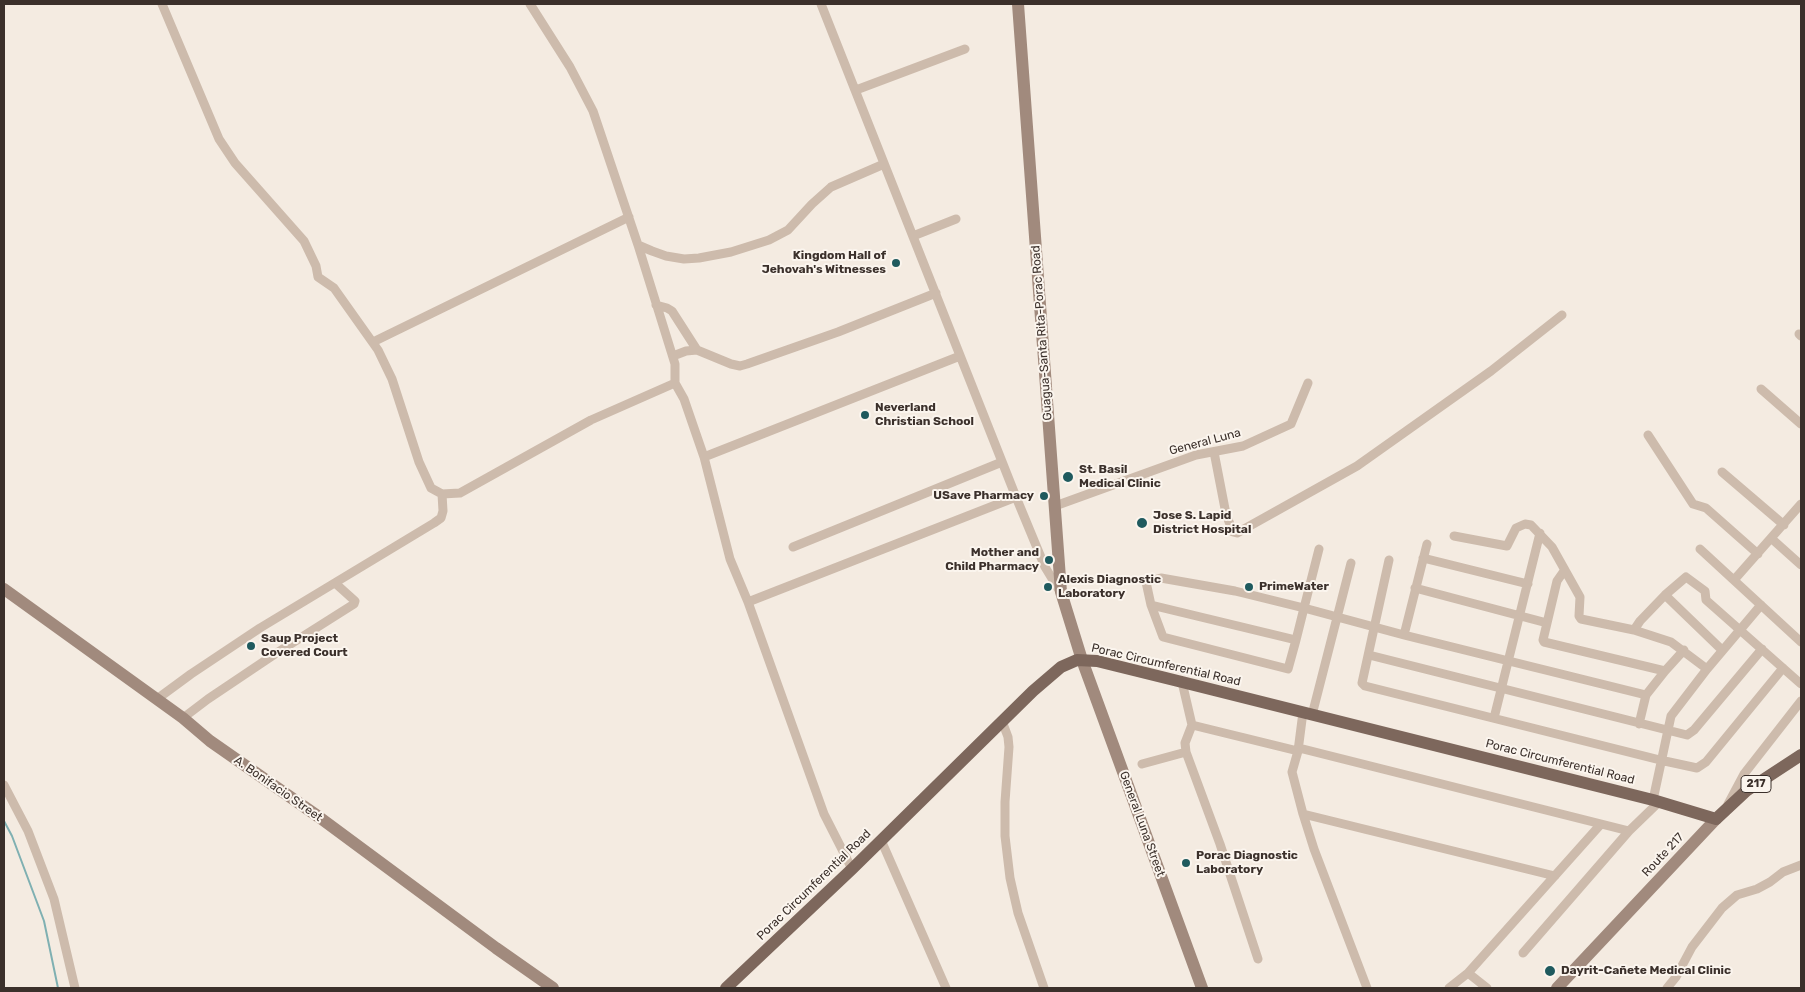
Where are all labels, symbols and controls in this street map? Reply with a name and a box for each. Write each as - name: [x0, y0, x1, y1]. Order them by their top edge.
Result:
- street label: Guagua-Santa Rita-Porac Road: [1029, 245, 1055, 421]
- place label: Kingdom Hall of Jehovah's Witnesses: [762, 249, 886, 277]
- marker: Kingdom Hall of Jehovah's Witnesses: [890, 257, 902, 269]
- place label: Neverland Christian School: [875, 401, 974, 429]
- marker: Neverland Christian School: [859, 409, 871, 421]
- street label: General Luna: [1168, 426, 1242, 458]
- place label: St. Basil Medical Clinic: [1079, 463, 1161, 491]
- marker: St. Basil Medical Clinic: [1061, 470, 1075, 484]
- place label: USave Pharmacy: [933, 489, 1034, 503]
- marker: USave Pharmacy: [1038, 490, 1050, 502]
- place label: Jose S. Lapid District Hospital: [1153, 509, 1251, 537]
- marker: Jose S. Lapid District Hospital: [1135, 516, 1149, 530]
- place label: Mother and Child Pharmacy: [945, 546, 1039, 574]
- marker: Mother and Child Pharmacy: [1043, 554, 1055, 566]
- place label: Alexis Diagnostic Laboratory: [1058, 573, 1161, 601]
- place label: PrimeWater: [1259, 580, 1329, 594]
- marker: Alexis Diagnostic Laboratory: [1042, 581, 1054, 593]
- marker: PrimeWater: [1243, 581, 1255, 593]
- place label: Saup Project Covered Court: [261, 632, 348, 660]
- marker: Saup Project Covered Court: [245, 640, 257, 652]
- street label: Porac Circumferential Road: [1090, 641, 1242, 689]
- street label: Porac Circumferential Road: [1484, 737, 1636, 787]
- street label: A. Bonifacio Street: [231, 753, 325, 825]
- street label: General Luna Street: [1116, 769, 1168, 879]
- road number: 217: [1741, 776, 1771, 792]
- street label: Porac Circumferential Road: [754, 827, 874, 943]
- street label: Route 217: [1639, 830, 1687, 880]
- place label: Porac Diagnostic Laboratory: [1196, 849, 1298, 877]
- marker: Porac Diagnostic Laboratory: [1180, 857, 1192, 869]
- marker: Dayrit-Cañete Medical Clinic: [1543, 964, 1557, 978]
- place label: Dayrit-Cañete Medical Clinic: [1561, 964, 1731, 978]

